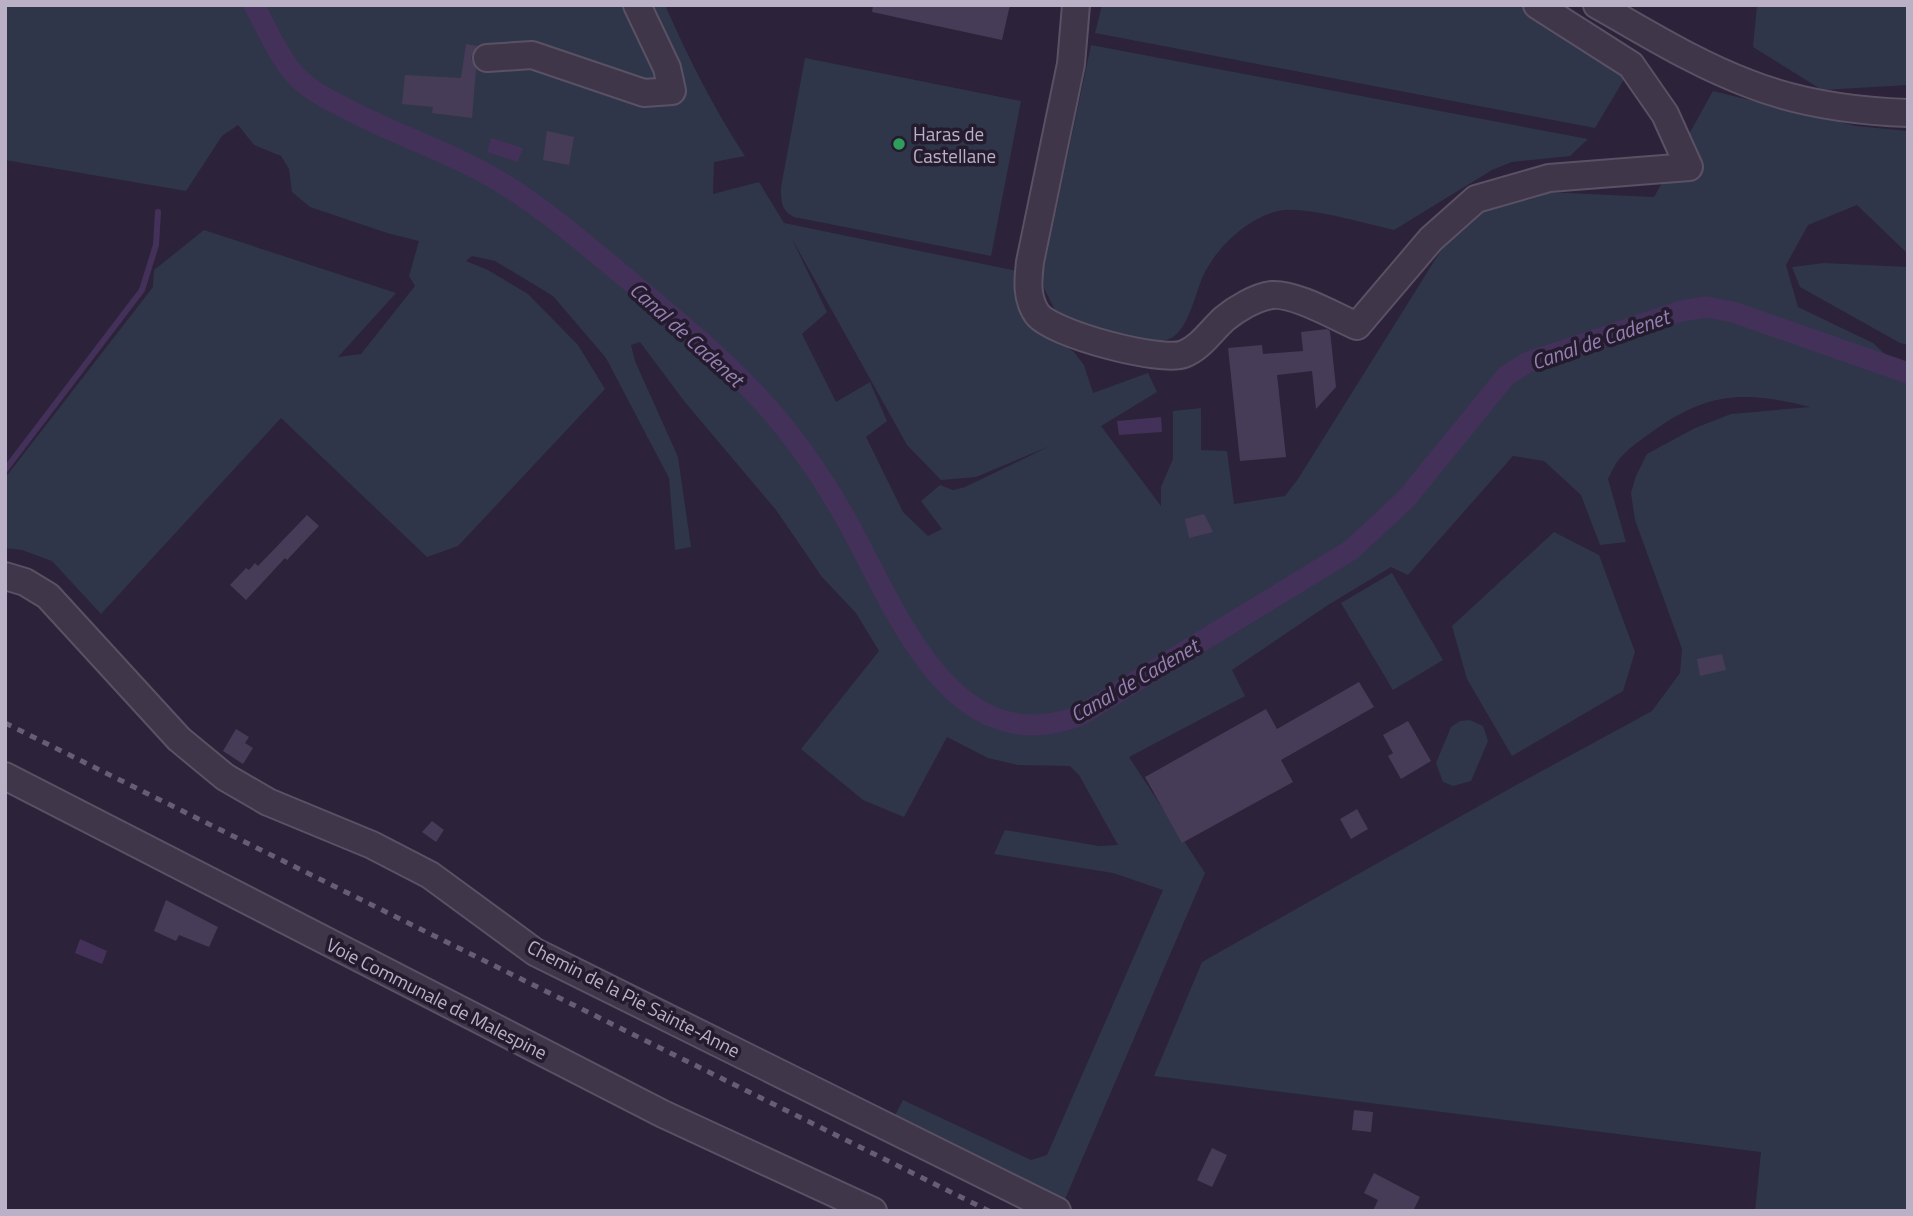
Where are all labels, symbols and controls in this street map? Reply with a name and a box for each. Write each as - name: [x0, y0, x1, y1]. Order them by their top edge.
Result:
- place label: Haras de Castellane: [913, 119, 996, 170]
- marker: Haras de Castellane: [891, 136, 907, 152]
- water label: Canal de Cadenet: [623, 274, 753, 396]
- water label: Canal de Cadenet: [1527, 300, 1675, 378]
- water label: Canal de Cadenet: [1064, 629, 1206, 730]
- street label: Voie Communale de Malespine: [322, 930, 552, 1066]
- street label: Chemin de la Pie Sainte-Anne: [522, 932, 746, 1064]

